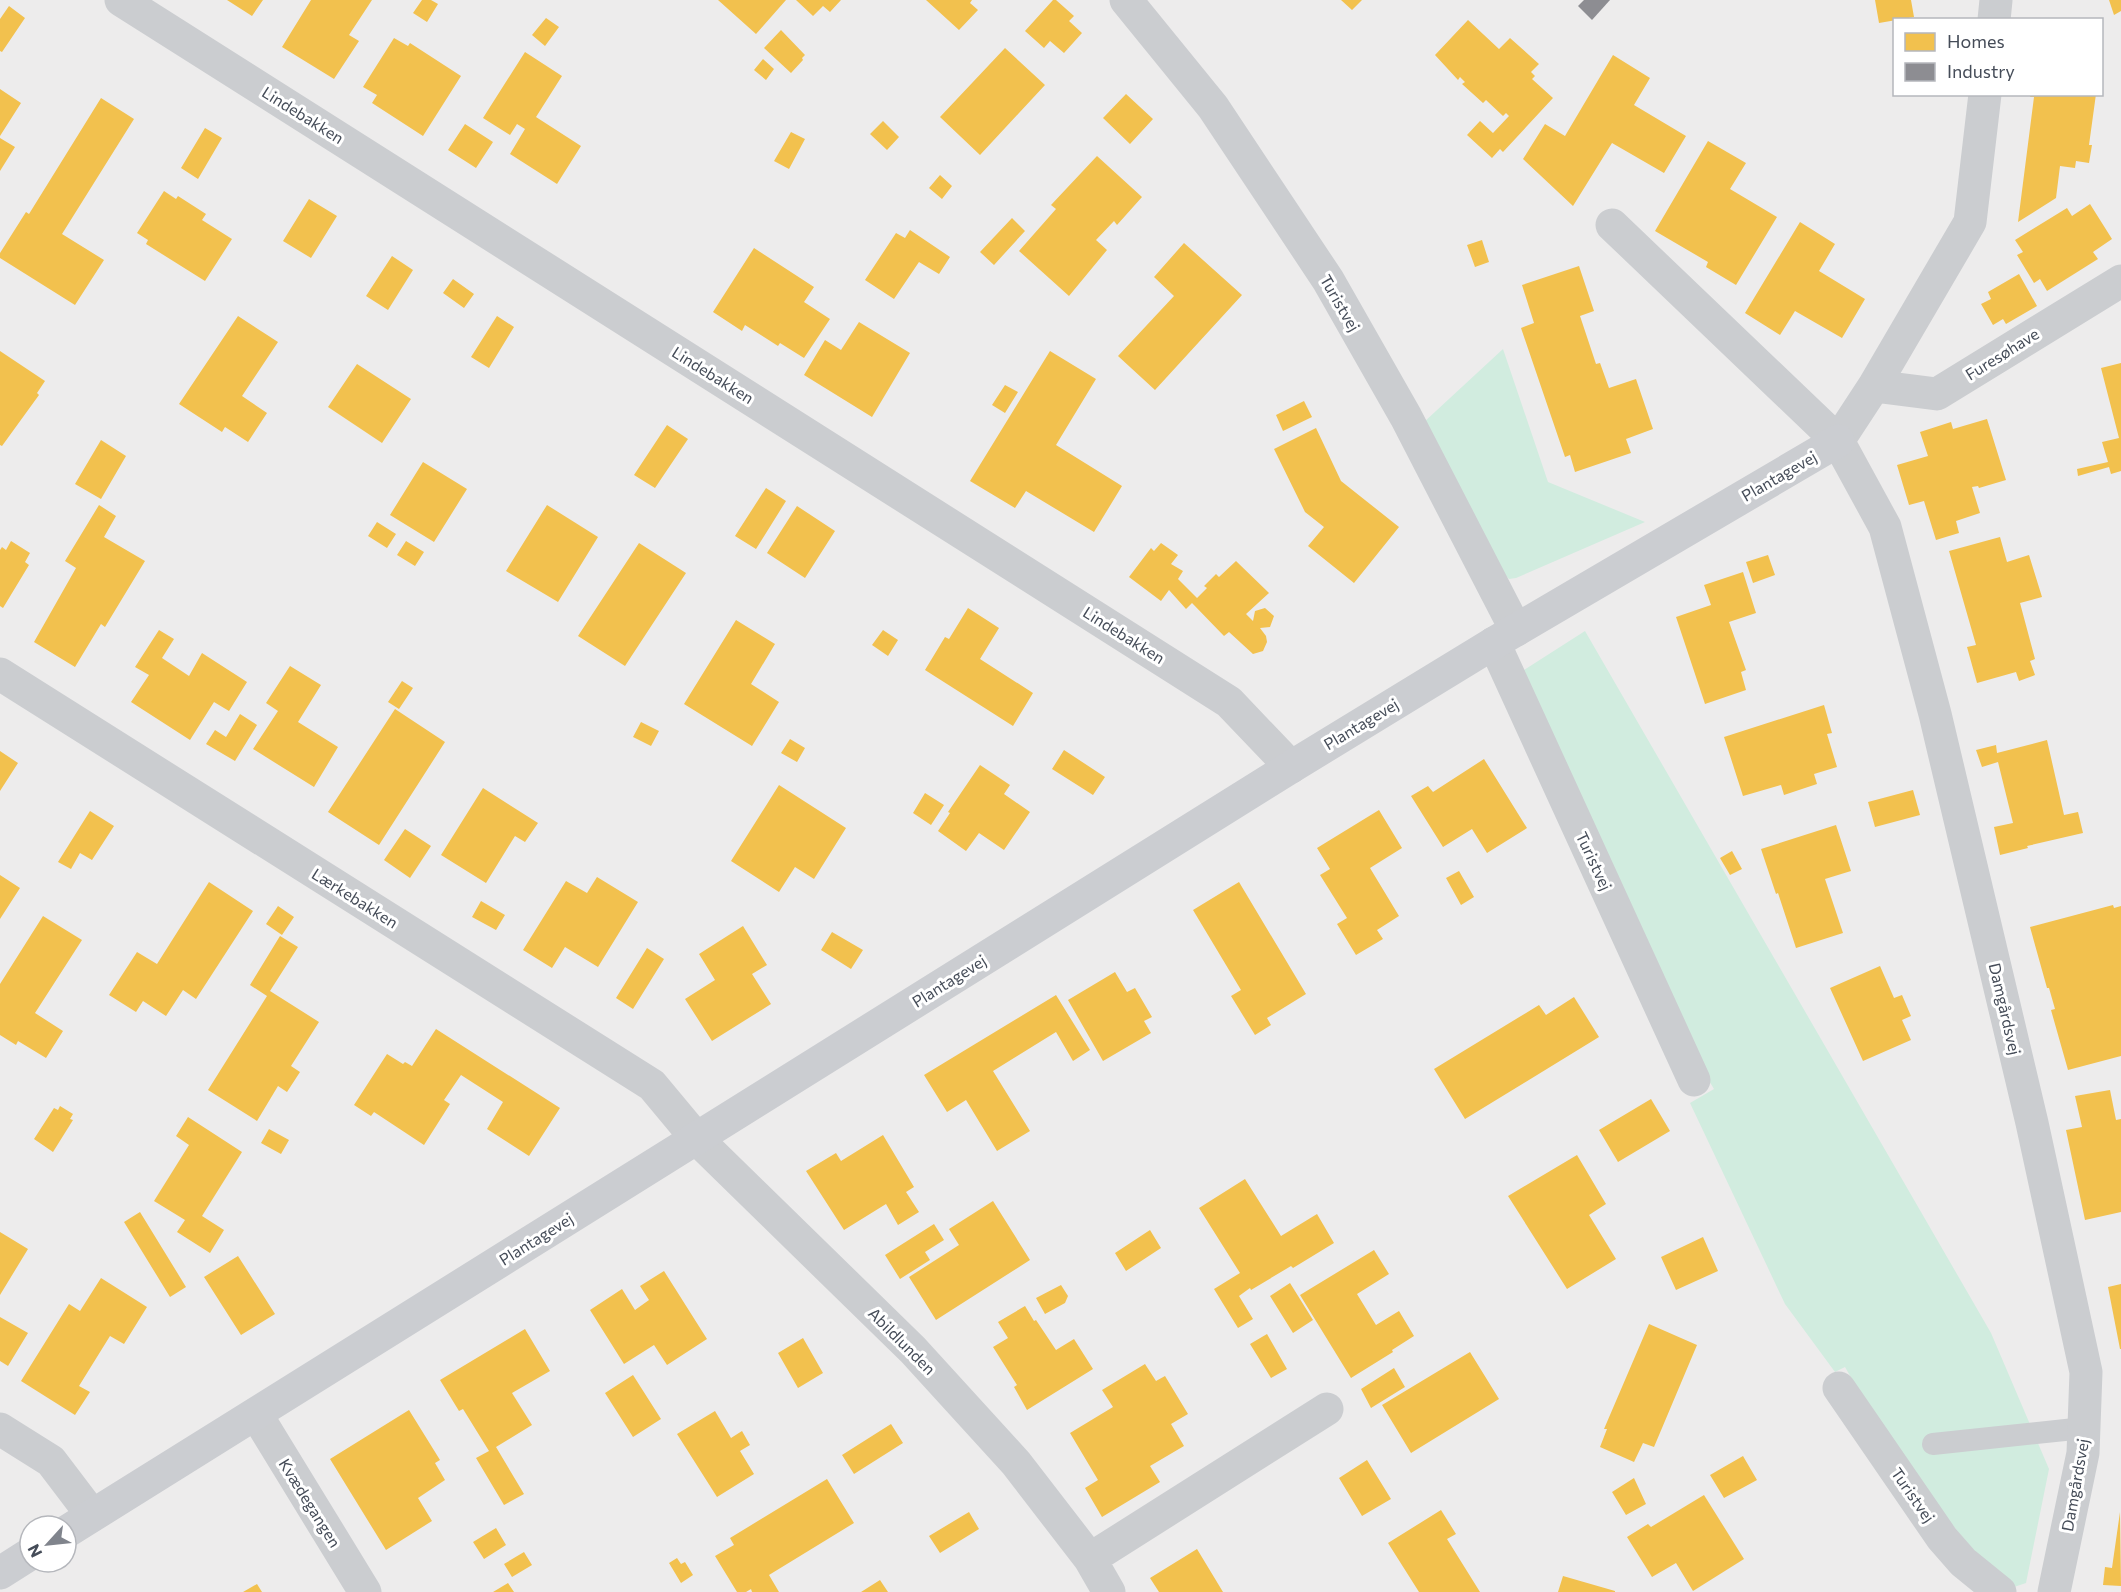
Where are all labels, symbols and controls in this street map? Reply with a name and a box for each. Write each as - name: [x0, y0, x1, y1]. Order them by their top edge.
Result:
- legend: [1893, 18, 2103, 96]
- text: Homes: [1947, 30, 2005, 52]
- text: Industry: [1947, 60, 2015, 82]
- street label: Lindebakken: [259, 82, 348, 147]
- street label: Turistvej: [1317, 271, 1364, 335]
- street label: Furesøhave: [1962, 324, 2042, 384]
- street label: Lindebakken: [669, 342, 758, 407]
- street label: Plantagevej: [1738, 446, 1820, 505]
- street label: Lindebakken: [1080, 602, 1169, 667]
- street label: Plantagevej: [1320, 694, 1402, 753]
- street label: Turistvej: [1573, 828, 1616, 893]
- street label: Lærkebakken: [309, 864, 402, 932]
- street label: Plantagevej: [908, 950, 989, 1011]
- street label: Damgårdsvej: [1986, 961, 2025, 1057]
- street label: Plantagevej: [495, 1208, 576, 1269]
- street label: Abildlunden: [865, 1303, 940, 1378]
- street label: Damgårdsvej: [2057, 1437, 2092, 1533]
- street label: Kvædegangen: [276, 1455, 345, 1551]
- street label: Turistvej: [1888, 1464, 1939, 1526]
- north arrow: [18, 1514, 78, 1574]
- text: N: [23, 1541, 45, 1561]

